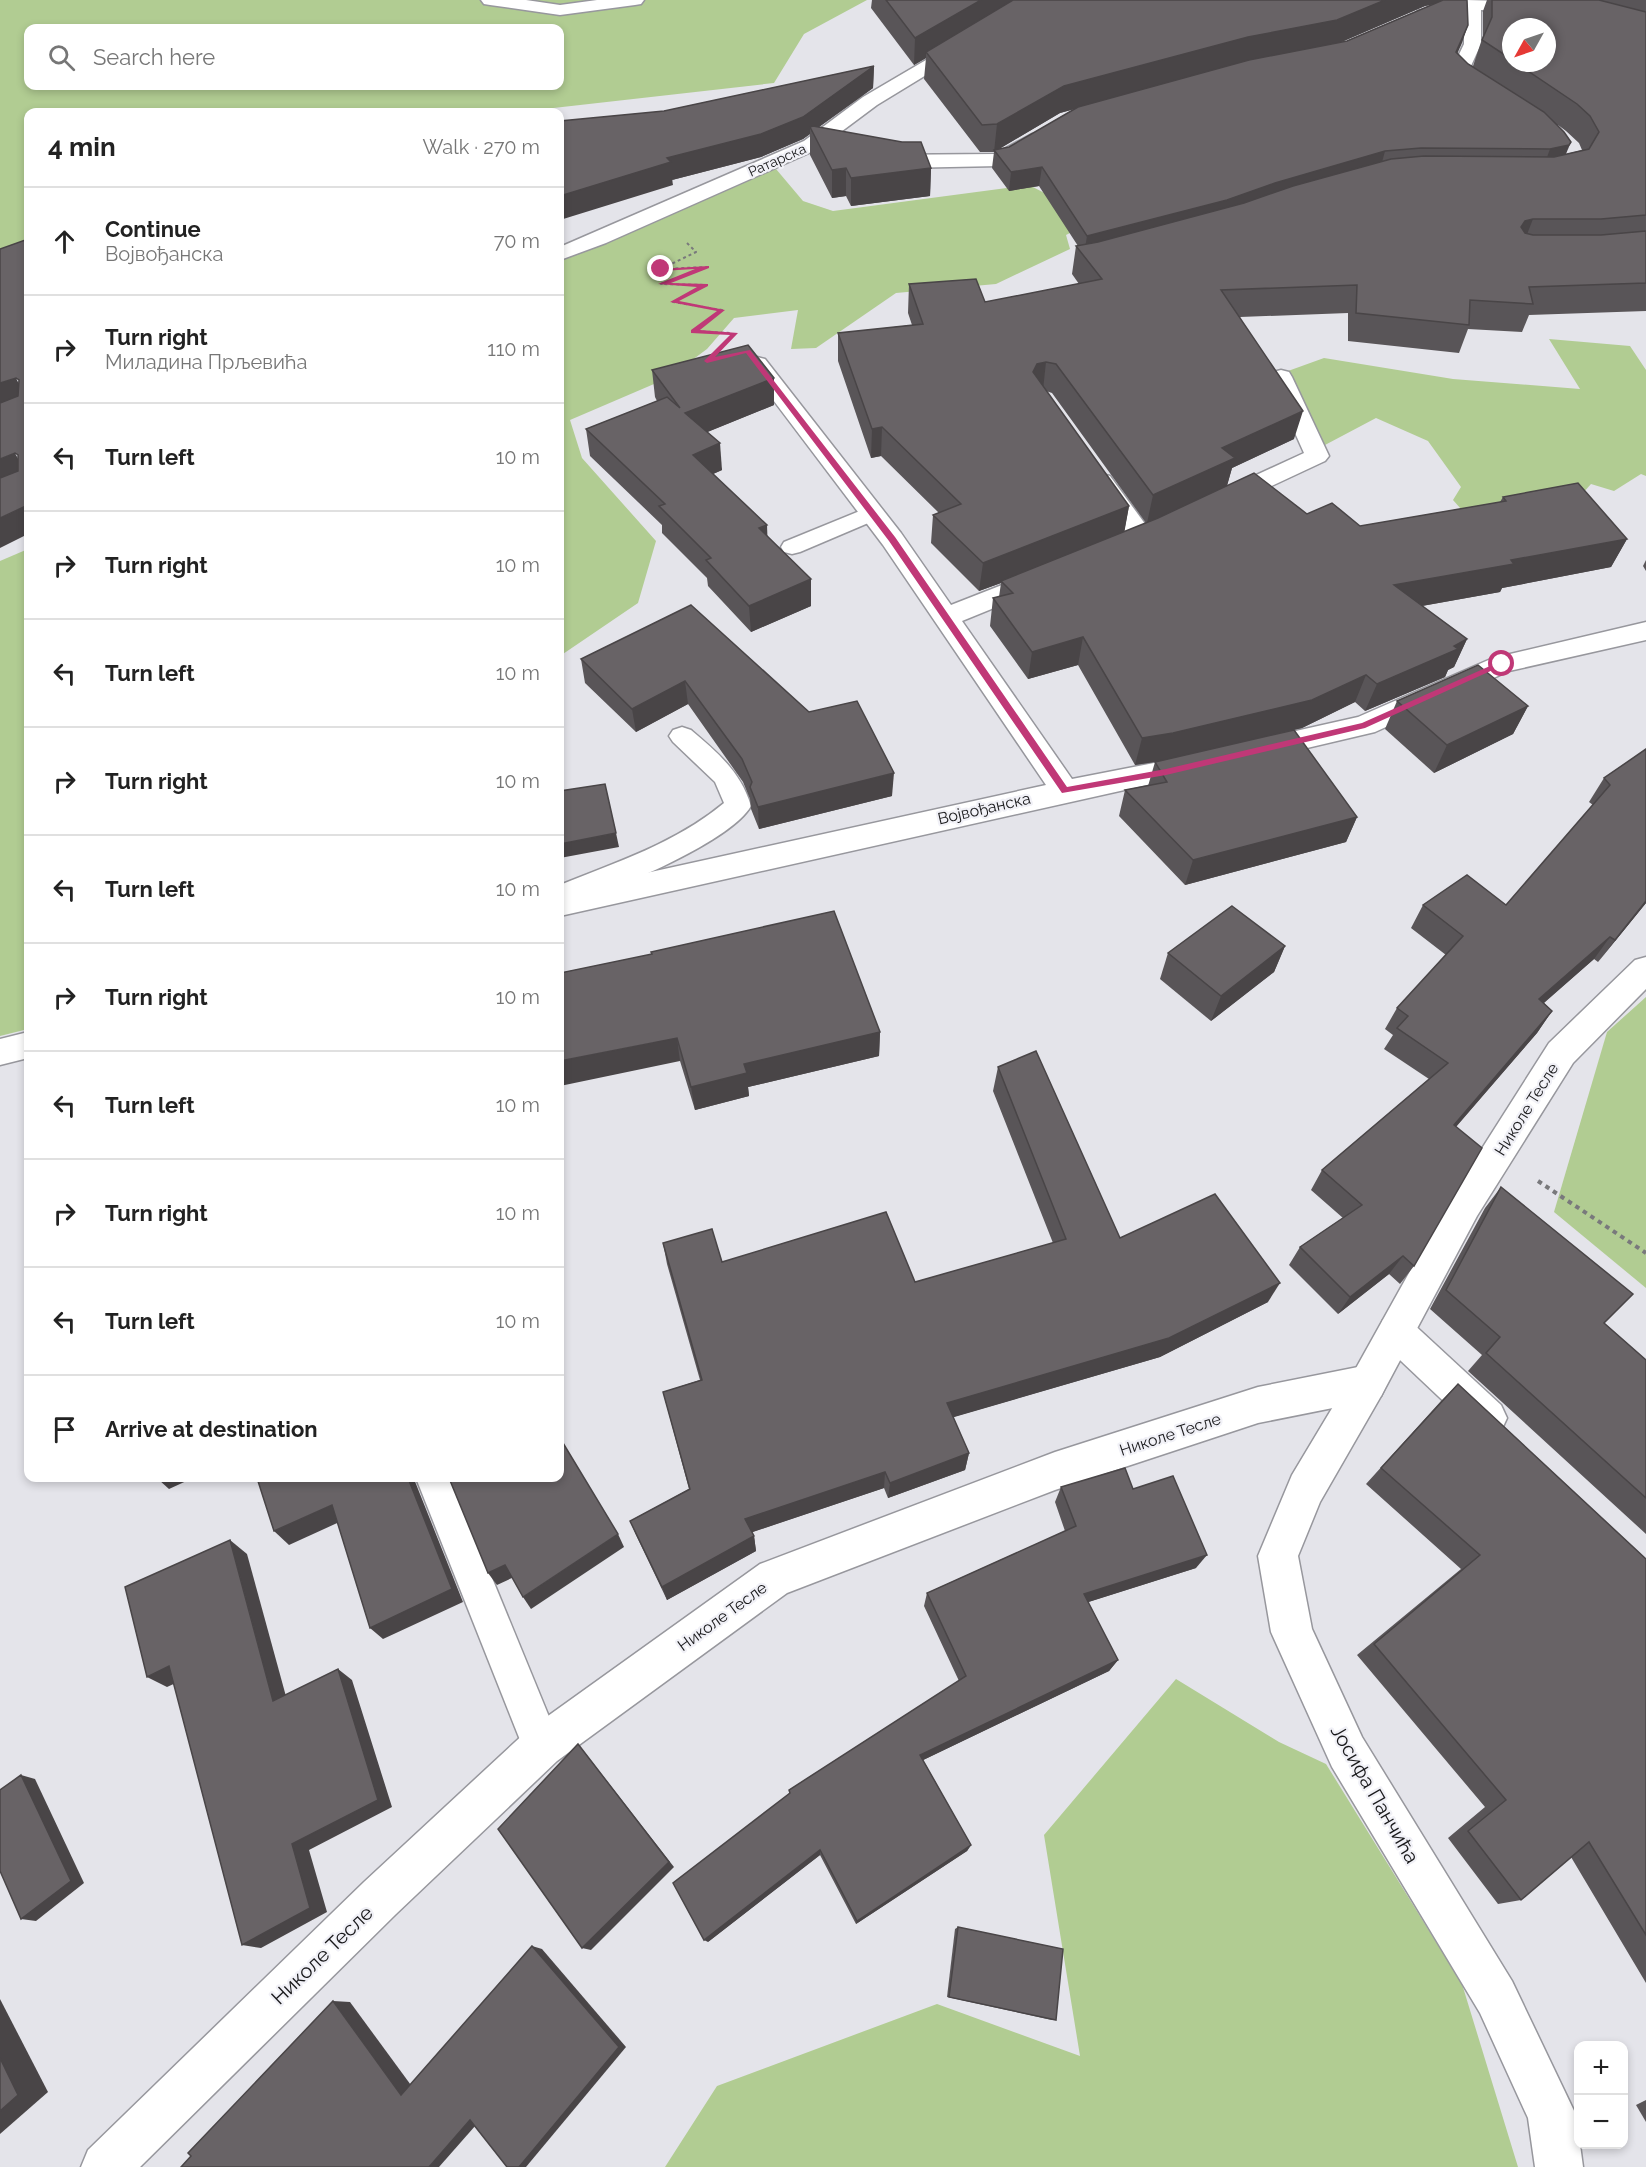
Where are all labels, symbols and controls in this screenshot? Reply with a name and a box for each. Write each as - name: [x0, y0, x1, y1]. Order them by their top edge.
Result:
- north arrow: [1502, 18, 1556, 72]
- search box: [24, 24, 564, 90]
- icon: search: [45, 41, 78, 74]
- text: Search here: [93, 44, 215, 70]
- text: 4 min: [48, 132, 116, 162]
- text: Walk · 270 m: [422, 135, 540, 159]
- street label: Ратарска: [746, 140, 808, 180]
- text: Continue: [105, 216, 201, 242]
- icon: ahead: [48, 225, 81, 258]
- text: 70 m: [494, 229, 540, 253]
- text: Војвођанска: [105, 242, 224, 266]
- route end: [647, 255, 673, 281]
- text: Turn right: [105, 324, 208, 350]
- icon: right: [48, 333, 81, 366]
- text: 110 m: [487, 337, 540, 361]
- text: Миладина Прљевића: [105, 350, 307, 374]
- icon: left: [48, 441, 81, 474]
- text: Turn left: [105, 444, 195, 470]
- text: 10 m: [496, 445, 540, 469]
- icon: right: [48, 549, 81, 582]
- text: Turn right: [105, 552, 208, 578]
- text: 10 m: [496, 553, 540, 577]
- route start: [1488, 650, 1514, 676]
- icon: left: [48, 657, 81, 690]
- text: Turn left: [105, 660, 195, 686]
- text: 10 m: [496, 661, 540, 685]
- icon: right: [48, 765, 81, 798]
- text: Turn right: [105, 768, 208, 794]
- text: 10 m: [496, 769, 540, 793]
- street label: Војвођанска: [936, 789, 1032, 828]
- icon: left: [48, 873, 81, 906]
- text: Turn left: [105, 876, 195, 902]
- text: 10 m: [496, 877, 540, 901]
- icon: right: [48, 981, 81, 1014]
- text: Turn right: [105, 984, 208, 1010]
- text: 10 m: [496, 985, 540, 1009]
- street label: Николе Тесле: [1490, 1060, 1562, 1159]
- icon: left: [48, 1089, 81, 1122]
- text: Turn left: [105, 1092, 195, 1118]
- text: 10 m: [496, 1093, 540, 1117]
- icon: right: [48, 1197, 81, 1230]
- text: Turn right: [105, 1200, 208, 1226]
- text: 10 m: [496, 1201, 540, 1225]
- icon: left: [48, 1305, 81, 1338]
- text: Turn left: [105, 1308, 195, 1334]
- text: 10 m: [496, 1309, 540, 1333]
- street label: Николе Тесле: [1117, 1409, 1223, 1460]
- icon: arrive: [48, 1413, 81, 1446]
- text: Arrive at destination: [105, 1416, 318, 1442]
- street label: Николе Тесле: [674, 1578, 771, 1655]
- street label: Јосифа Панчића: [1326, 1721, 1424, 1867]
- street label: Николе Тесле: [266, 1900, 378, 2009]
- map controls: [1574, 2041, 1628, 2149]
- button: +: [1574, 2041, 1628, 2095]
- button: −: [1574, 2095, 1628, 2149]

